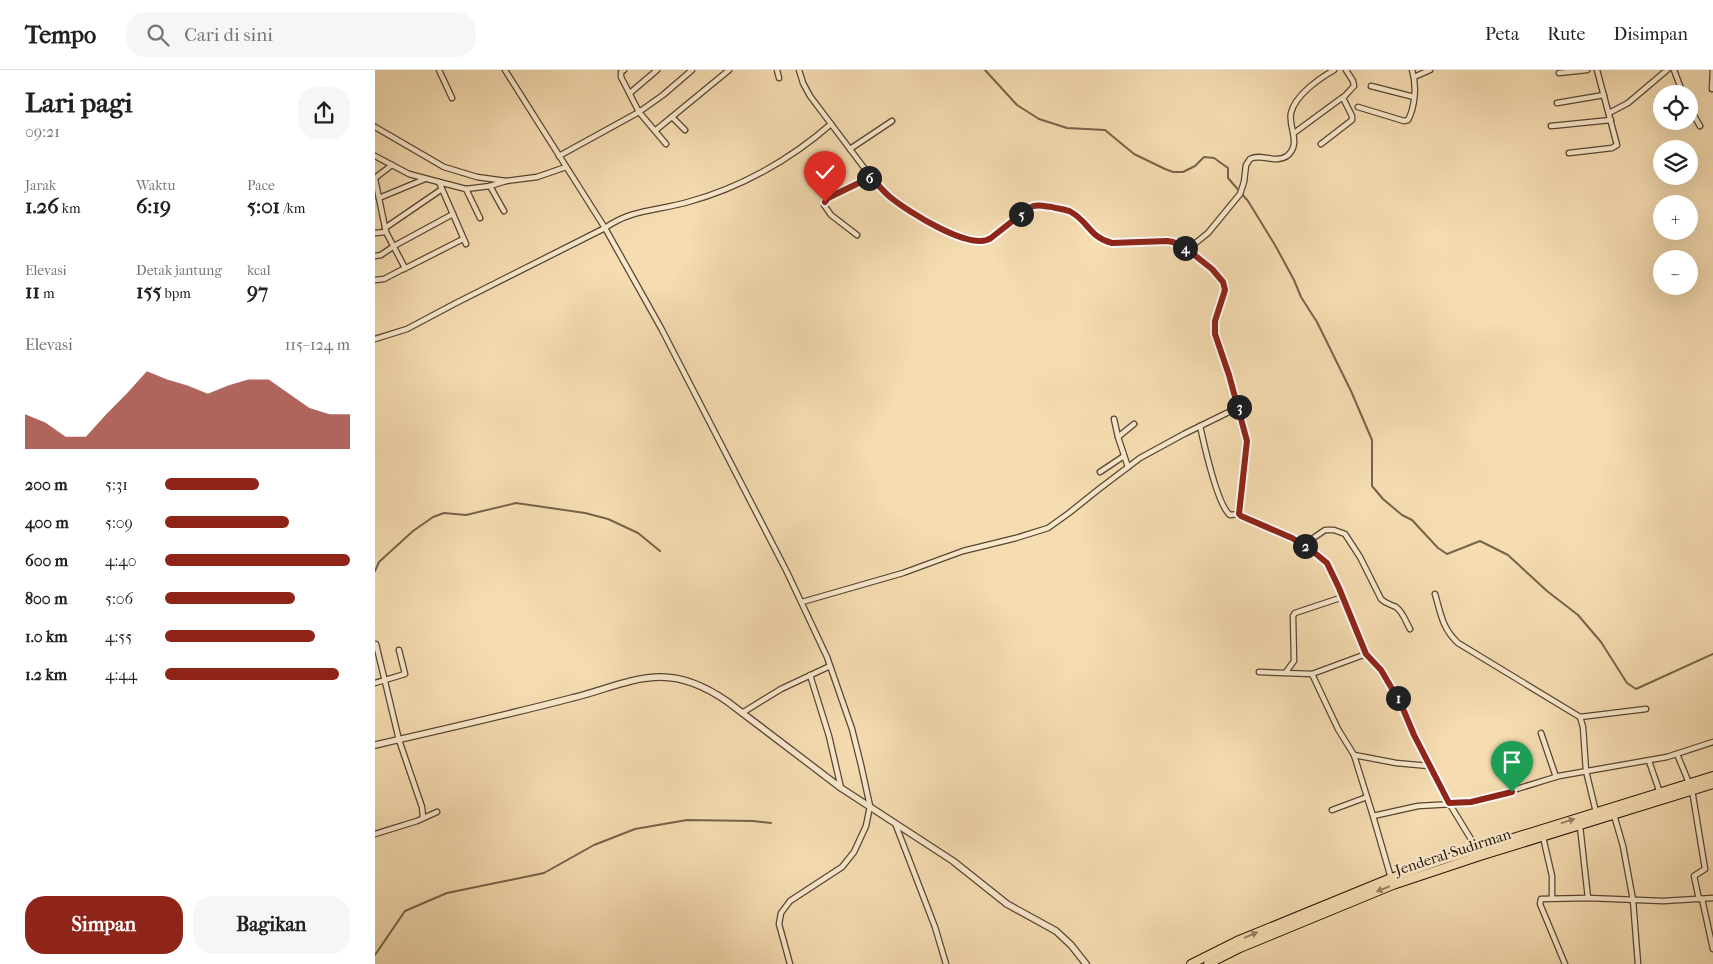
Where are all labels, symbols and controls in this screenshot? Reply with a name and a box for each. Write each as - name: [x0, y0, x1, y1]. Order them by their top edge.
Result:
- search box: [126, 12, 476, 57]
- text: Tempo: [25, 21, 96, 49]
- icon: search: [144, 21, 172, 49]
- text: Cari di sini: [184, 24, 273, 46]
- text: Peta: [1485, 24, 1519, 45]
- text: Rute: [1547, 24, 1585, 45]
- text: Disimpan: [1613, 24, 1688, 45]
- map controls: [1653, 85, 1698, 295]
- button: locate: [1653, 85, 1698, 130]
- text: Lari pagi: [25, 86, 133, 119]
- button: share: [298, 87, 350, 139]
- text: 09:21: [25, 122, 60, 141]
- button: layers: [1653, 140, 1698, 185]
- pin: [804, 151, 846, 202]
- icon: check: [811, 158, 839, 186]
- pin: 6: [857, 166, 881, 190]
- text: 6: [866, 170, 873, 187]
- text: Jarak: [25, 177, 56, 194]
- text: Waktu: [136, 177, 175, 194]
- text: Pace: [247, 177, 275, 194]
- text: 1.26: [25, 194, 59, 218]
- text: 6:19: [136, 194, 171, 218]
- text: 5:01: [247, 194, 280, 218]
- button: +: [1653, 195, 1698, 240]
- text: km: [59, 200, 81, 217]
- text: /km: [280, 200, 305, 217]
- pin: 5: [1009, 202, 1033, 226]
- text: 5: [1018, 206, 1025, 223]
- pin: 4: [1173, 236, 1197, 260]
- text: 4: [1181, 240, 1190, 257]
- button: −: [1653, 250, 1698, 295]
- text: Elevasi: [25, 262, 67, 279]
- text: Detak jantung: [136, 262, 222, 279]
- text: kcal: [247, 262, 271, 279]
- text: 11: [25, 279, 40, 303]
- text: 155: [136, 279, 161, 303]
- text: 97: [247, 279, 268, 303]
- text: m: [40, 285, 55, 302]
- text: bpm: [161, 285, 191, 302]
- text: Elevasi: [25, 335, 73, 354]
- text: 115–124 m: [285, 335, 350, 354]
- pin: 3: [1227, 394, 1251, 420]
- text: 3: [1237, 399, 1242, 416]
- text: 200 m: [25, 475, 68, 494]
- text: 5:31: [105, 475, 128, 494]
- text: 400 m: [25, 513, 69, 532]
- text: 5:09: [105, 513, 133, 532]
- pin: 2: [1293, 534, 1317, 558]
- text: 2: [1302, 538, 1309, 555]
- text: 600 m: [25, 551, 68, 570]
- text: 4:40: [105, 551, 137, 570]
- text: 800 m: [25, 589, 67, 608]
- text: 5:06: [105, 589, 133, 608]
- text: 1.0 km: [25, 627, 68, 646]
- text: 4:55: [105, 627, 132, 646]
- text: 1.2 km: [25, 665, 67, 684]
- text: 4:44: [105, 665, 137, 684]
- pin: 1: [1385, 686, 1411, 710]
- text: 1: [1396, 690, 1401, 707]
- pin: [1491, 741, 1533, 792]
- icon: arrive: [1498, 748, 1526, 776]
- one-way arrow: [1561, 817, 1576, 825]
- street label: Jenderal Sudirman: [1392, 825, 1514, 880]
- one-way arrow: [1376, 886, 1390, 894]
- button: Simpan: [25, 896, 183, 954]
- button: Bagikan: [193, 896, 350, 954]
- one-way arrow: [1244, 931, 1258, 939]

